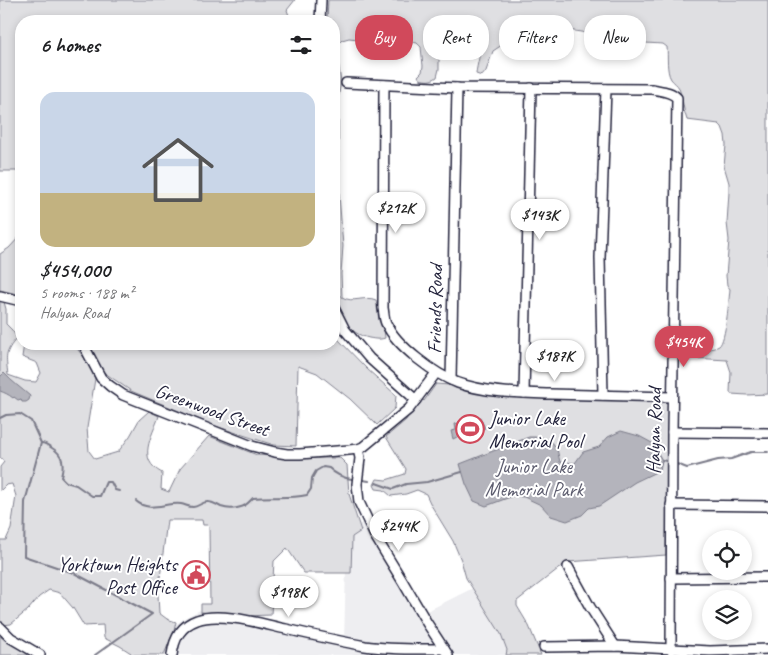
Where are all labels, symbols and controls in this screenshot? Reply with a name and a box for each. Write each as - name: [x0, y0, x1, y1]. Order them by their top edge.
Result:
- chip: Buy: [355, 15, 413, 60]
- chip: Rent: [423, 15, 489, 60]
- chip: Filters: [499, 15, 574, 60]
- chip: New: [584, 15, 646, 60]
- icon: filters: [287, 31, 315, 59]
- text: 6 homes: [40, 32, 100, 58]
- icon: home: [133, 125, 223, 215]
- pin: $212K: [361, 192, 431, 234]
- text: $212K: [378, 198, 414, 218]
- pin: $143K: [505, 198, 575, 241]
- text: $143K: [522, 205, 558, 225]
- text: $454,000: [40, 257, 110, 283]
- street label: Friends Road: [422, 261, 448, 354]
- text: 5 rooms · 188 m²: [40, 283, 134, 303]
- text: Halyan Road: [40, 303, 109, 323]
- pin: $454K: [649, 326, 719, 368]
- text: $454K: [666, 332, 702, 352]
- pin: $187K: [520, 340, 590, 382]
- text: $187K: [537, 346, 573, 366]
- street label: Greenwood Street: [152, 378, 275, 443]
- street label: Halyan Road: [641, 385, 667, 474]
- place label: Junior Lake Memorial Pool: [488, 406, 586, 454]
- sports icon: Junior Lake Memorial Pool: [455, 414, 485, 444]
- park label: Junior Lake Memorial Park: [485, 454, 585, 502]
- pin: $244K: [364, 510, 434, 552]
- text: $244K: [381, 516, 417, 536]
- map controls: [702, 530, 752, 640]
- button: locate: [702, 530, 752, 580]
- place label: Yorktown Heights Post Office: [57, 552, 179, 600]
- public building icon: Yorktown Heights Post Office: [181, 560, 211, 590]
- pin: $198K: [254, 576, 324, 618]
- text: $198K: [271, 582, 307, 602]
- button: layers: [702, 590, 752, 640]

